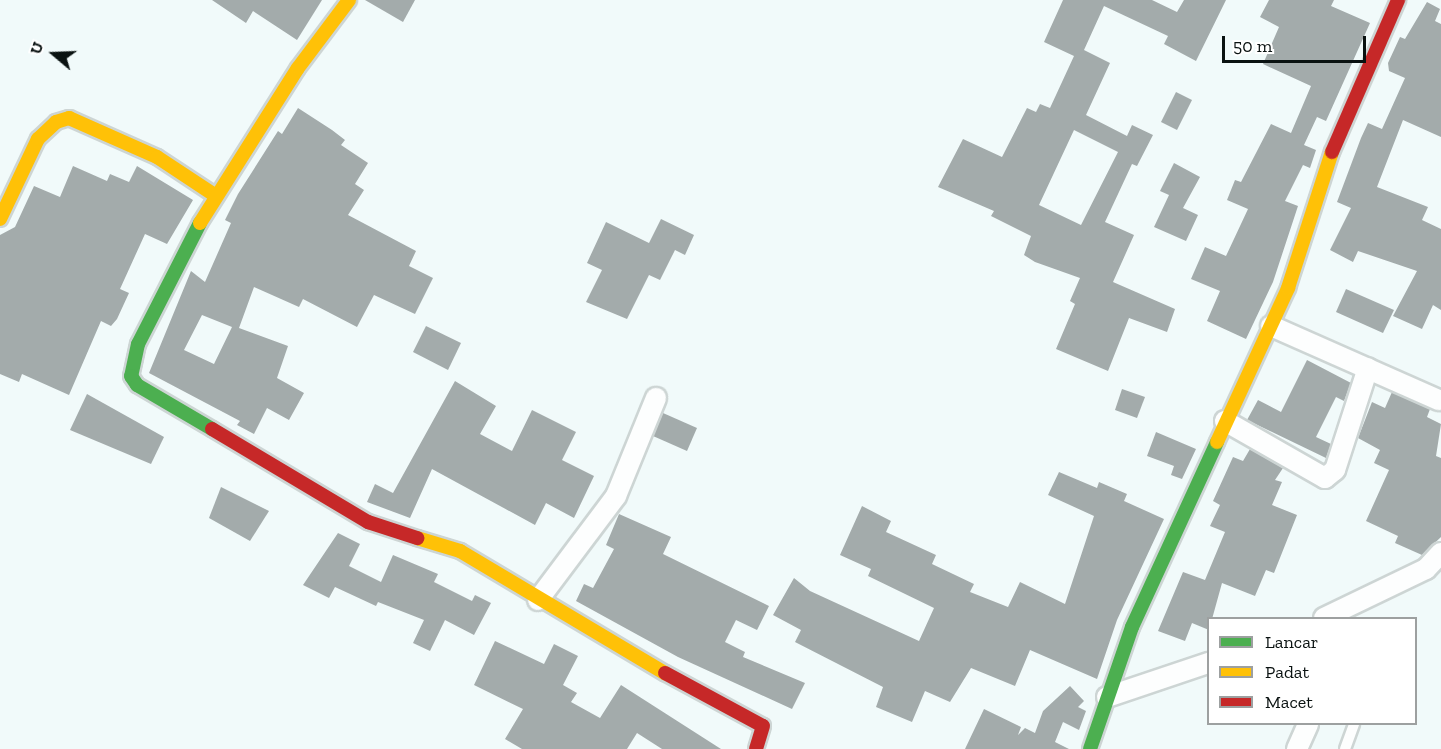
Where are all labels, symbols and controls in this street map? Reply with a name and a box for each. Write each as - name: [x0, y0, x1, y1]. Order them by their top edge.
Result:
- north arrow: [24, 24, 84, 84]
- scale bar: [1225, 24, 1369, 62]
- text: 50 m: [1233, 35, 1272, 57]
- text: U: [26, 39, 47, 57]
- legend: [1207, 617, 1417, 725]
- text: Lancar: [1265, 631, 1318, 653]
- text: Padat: [1265, 661, 1309, 683]
- text: Macet: [1265, 691, 1313, 713]

